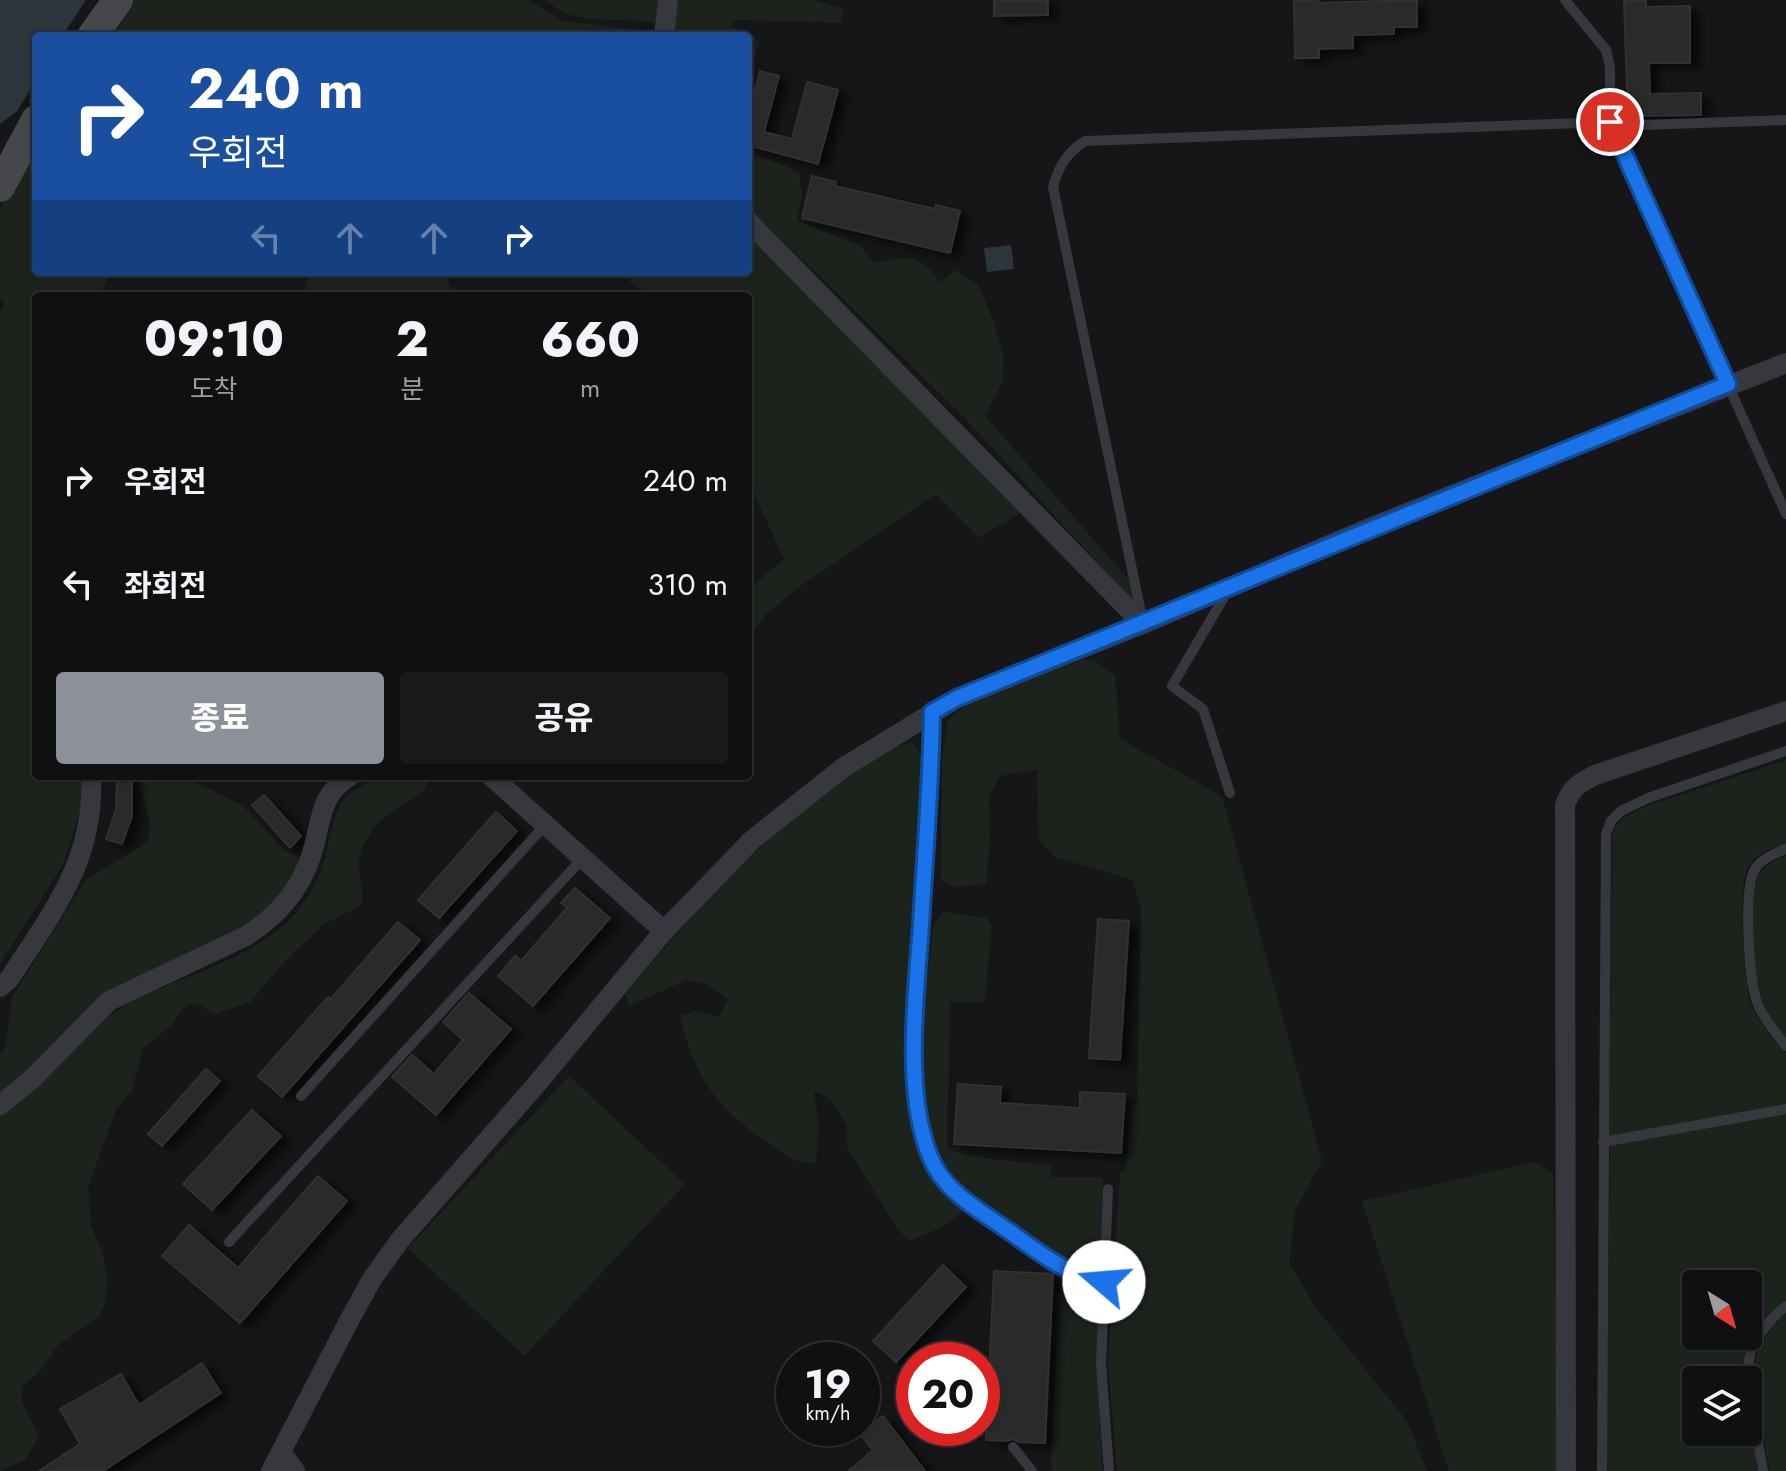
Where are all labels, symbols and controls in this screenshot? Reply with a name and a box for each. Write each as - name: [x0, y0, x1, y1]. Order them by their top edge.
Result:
- text: 240 m: [188, 48, 364, 129]
- icon: right: [56, 64, 160, 168]
- pin: [1576, 88, 1644, 156]
- icon: arrive: [1588, 100, 1632, 144]
- text: 우회전: [188, 126, 287, 178]
- icon: left: [244, 216, 288, 260]
- icon: ahead: [328, 216, 372, 260]
- icon: ahead: [412, 216, 456, 260]
- icon: right: [496, 216, 540, 260]
- text: 09:10: [144, 305, 284, 374]
- text: 2: [396, 305, 429, 374]
- text: 660: [540, 306, 640, 375]
- text: m: [580, 369, 600, 407]
- text: 도착: [190, 370, 238, 408]
- text: 분: [400, 370, 424, 408]
- icon: right: [56, 458, 100, 502]
- text: 240 m: [643, 459, 728, 502]
- text: 우회전: [124, 460, 207, 503]
- icon: left: [56, 562, 100, 606]
- text: 310 m: [648, 563, 728, 606]
- text: 좌회전: [124, 564, 207, 607]
- button: 종료: [56, 672, 384, 764]
- button: 공유: [400, 672, 728, 764]
- position arrow: [1062, 1240, 1146, 1324]
- north arrow: [1682, 1270, 1762, 1350]
- map controls: [1682, 1270, 1762, 1446]
- speed limit sign: 20: [896, 1342, 1000, 1446]
- text: 19: [804, 1355, 852, 1413]
- button: layers: [1682, 1366, 1762, 1446]
- text: km/h: [805, 1399, 851, 1428]

